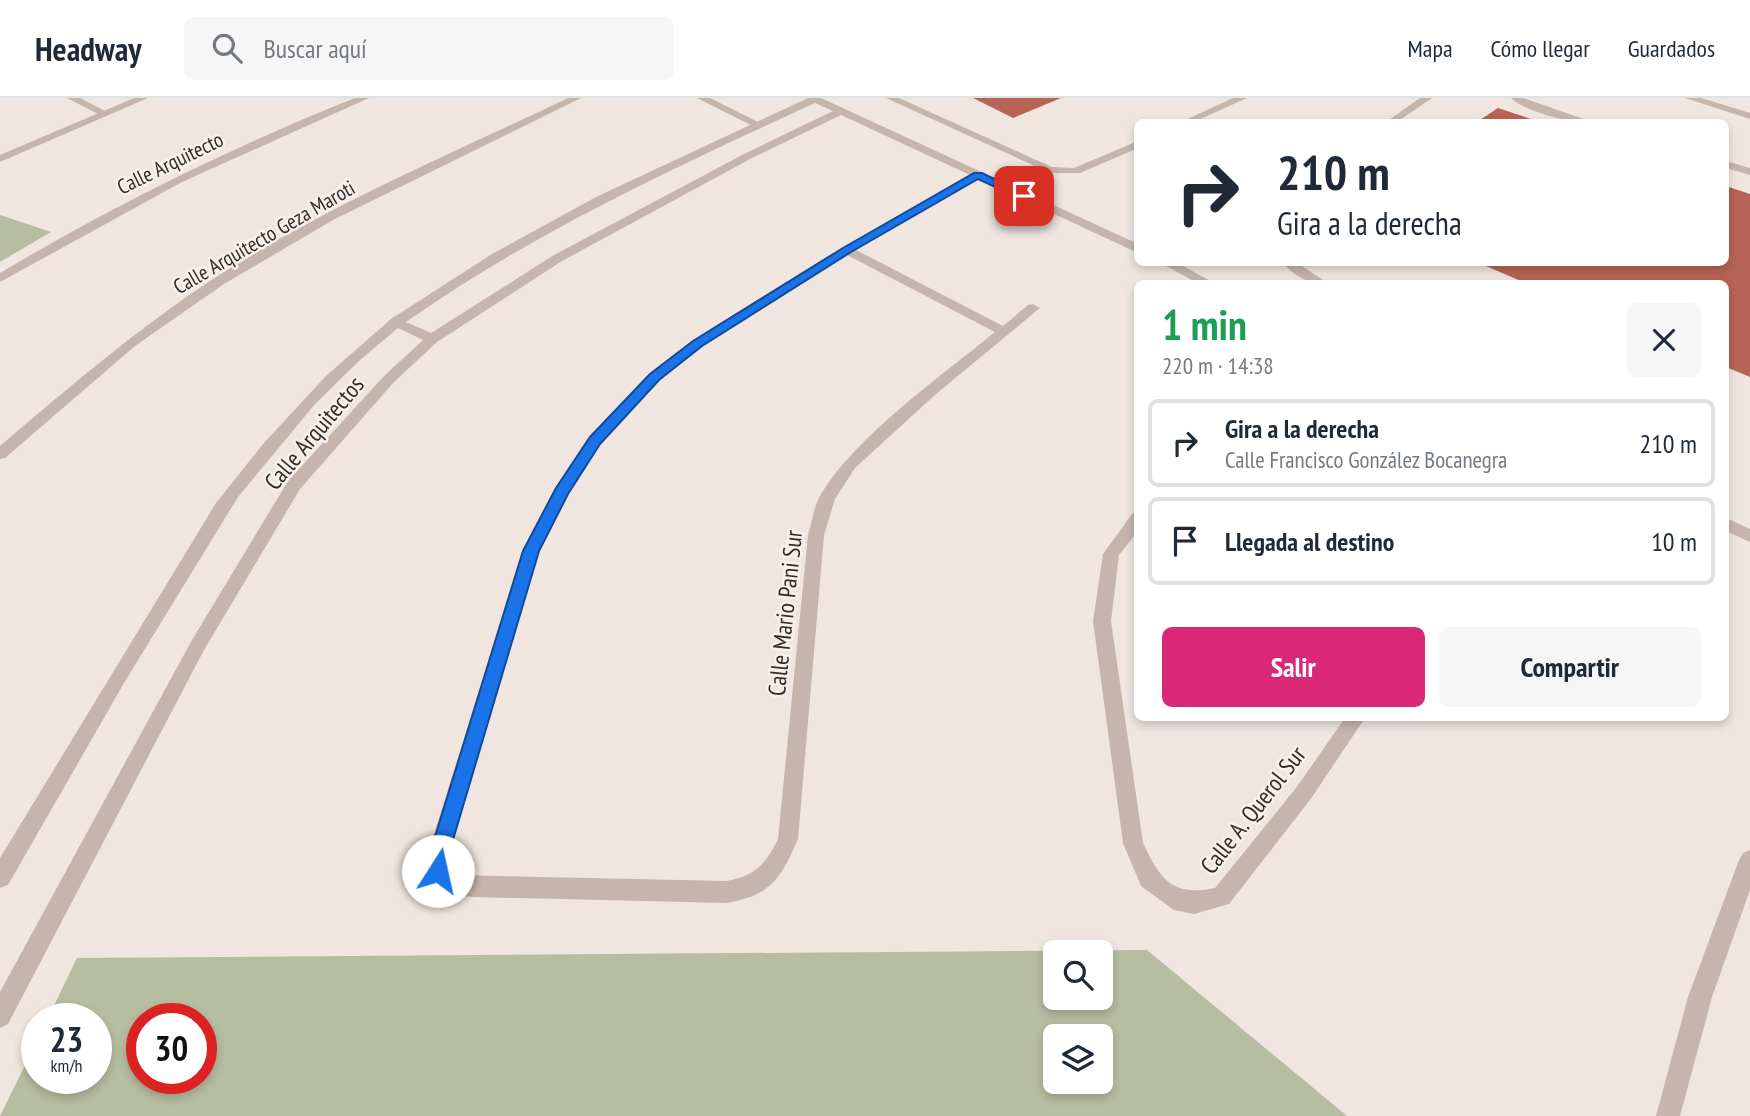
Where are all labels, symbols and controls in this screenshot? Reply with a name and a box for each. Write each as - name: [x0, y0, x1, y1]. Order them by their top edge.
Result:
- search box: [184, 17, 674, 80]
- text: Headway: [35, 27, 142, 70]
- icon: search: [208, 29, 246, 67]
- text: Buscar aquí: [264, 32, 367, 65]
- text: Mapa: [1408, 33, 1453, 64]
- text: Cómo llegar: [1491, 33, 1590, 64]
- text: Guardados: [1628, 33, 1715, 64]
- street label: Calle Arquitecto: [112, 126, 228, 200]
- text: 210 m: [1277, 140, 1390, 204]
- icon: right: [1162, 147, 1253, 238]
- pin: [994, 166, 1054, 226]
- street label: Calle Arquitecto Geza Maroti: [168, 174, 360, 300]
- icon: arrive: [1005, 177, 1043, 215]
- text: Gira a la derecha: [1277, 202, 1462, 244]
- text: 1 min: [1162, 297, 1247, 352]
- button: close: [1627, 303, 1701, 377]
- text: 220 m · 14:38: [1162, 351, 1274, 380]
- street label: Calle Arquitectos: [257, 370, 371, 496]
- text: Gira a la derecha: [1225, 412, 1379, 445]
- icon: right: [1166, 424, 1204, 462]
- text: 210 m: [1639, 427, 1697, 460]
- text: Calle Francisco González Bocanegra: [1225, 445, 1507, 474]
- icon: arrive: [1166, 522, 1204, 560]
- text: Llegada al destino: [1225, 525, 1394, 558]
- text: 10 m: [1651, 525, 1697, 558]
- street label: Calle Mario Pani Sur: [761, 528, 809, 697]
- button: Salir: [1162, 627, 1425, 707]
- button: Compartir: [1439, 627, 1701, 707]
- street label: Calle A. Querol Sur: [1193, 740, 1313, 880]
- position arrow: [401, 834, 475, 908]
- map controls: [1043, 940, 1113, 1094]
- button: search: [1043, 940, 1113, 1010]
- speed limit sign: 30: [126, 1003, 217, 1094]
- text: 23: [50, 1016, 83, 1062]
- button: layers: [1043, 1024, 1113, 1094]
- text: km/h: [51, 1054, 82, 1077]

